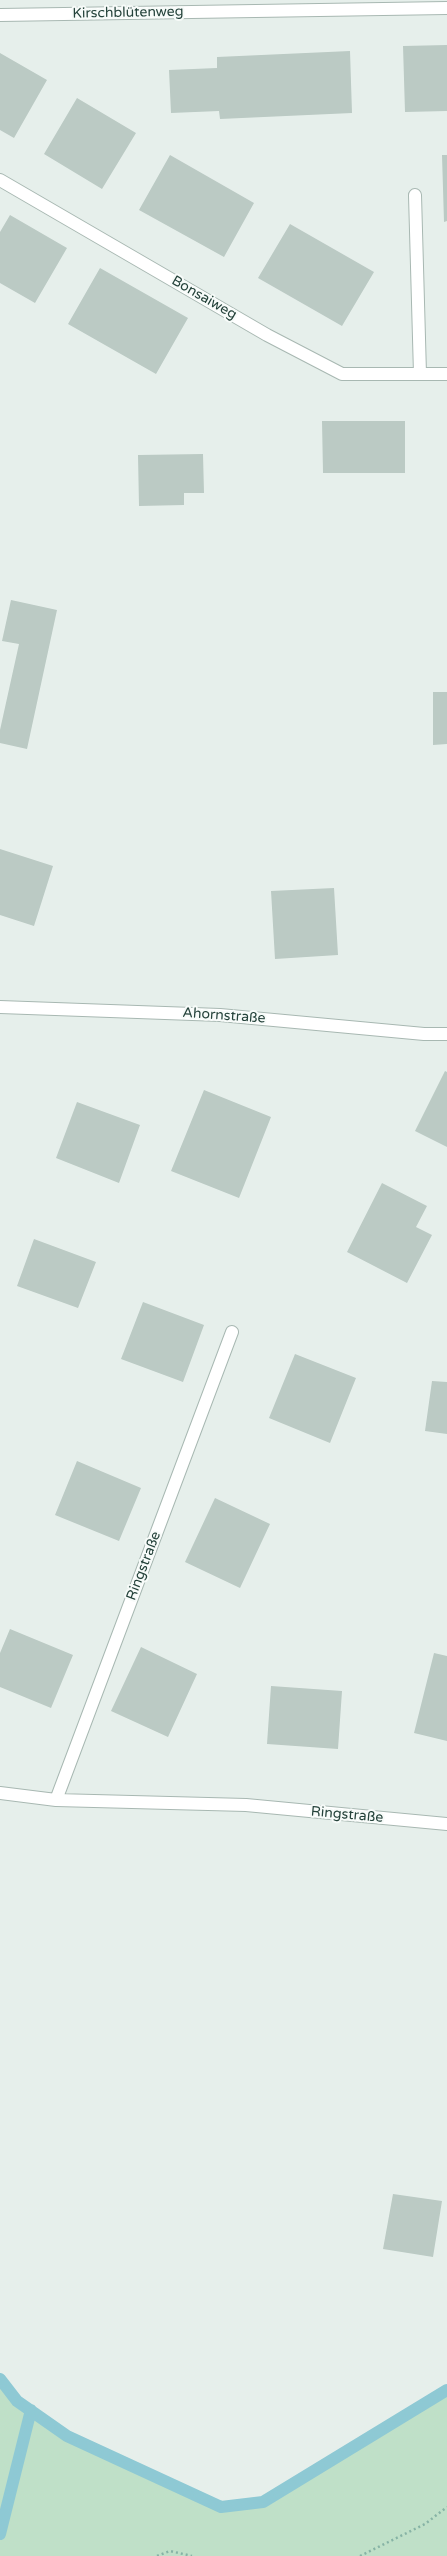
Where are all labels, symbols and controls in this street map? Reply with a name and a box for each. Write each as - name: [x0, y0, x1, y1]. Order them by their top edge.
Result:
- street label: Kirschblütenweg: [72, 4, 184, 22]
- street label: Bonsaiweg: [168, 273, 240, 323]
- street label: Ahornstraße: [182, 1005, 266, 1027]
- street label: Ringstraße: [123, 1529, 165, 1603]
- street label: Ringstraße: [310, 1803, 384, 1827]

